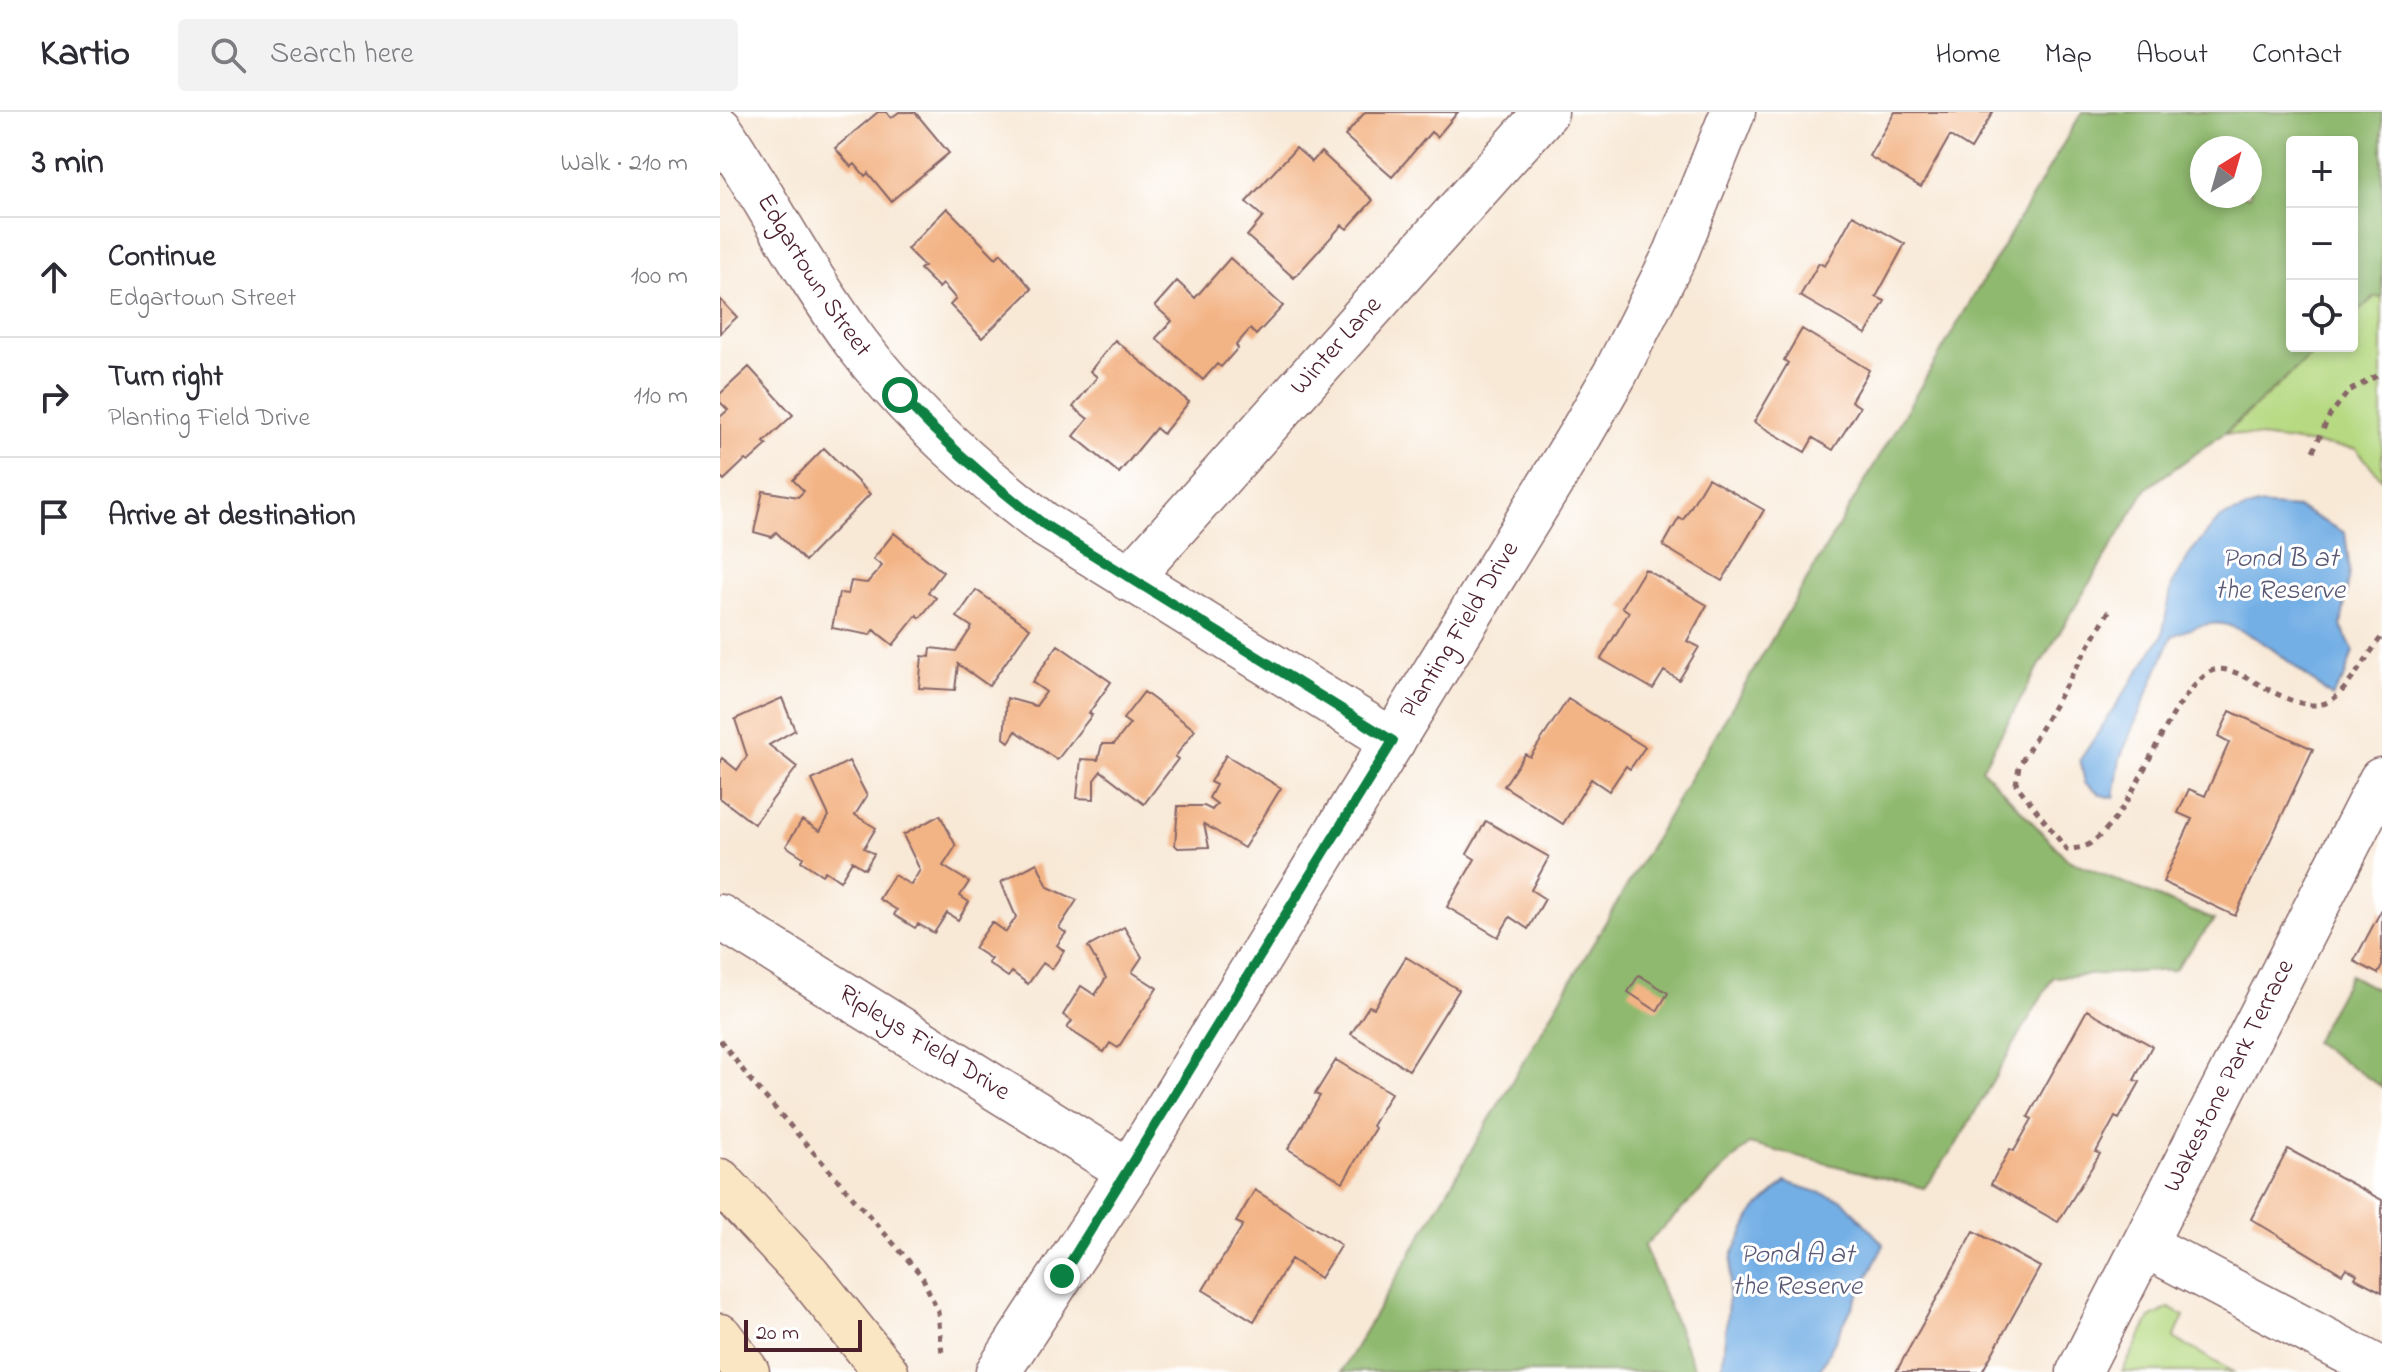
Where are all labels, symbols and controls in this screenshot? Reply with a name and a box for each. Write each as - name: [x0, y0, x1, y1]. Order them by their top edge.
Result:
- search box: [178, 19, 738, 91]
- text: Kartio: [40, 27, 130, 83]
- icon: search: [206, 33, 250, 77]
- text: Search here: [270, 33, 414, 77]
- text: Home: [1935, 35, 2001, 76]
- text: Map: [2045, 35, 2092, 76]
- text: About: [2136, 35, 2208, 76]
- text: Contact: [2252, 35, 2342, 76]
- north arrow: [2190, 136, 2262, 208]
- map controls: [2286, 136, 2358, 352]
- button: +: [2286, 136, 2358, 208]
- text: 3 min: [32, 139, 104, 189]
- text: Walk · 210 m: [560, 145, 688, 183]
- street label: Edgartown Street: [746, 187, 880, 366]
- button: −: [2286, 208, 2358, 280]
- text: Continue: [108, 236, 216, 280]
- icon: ahead: [32, 255, 76, 299]
- text: 100 m: [631, 258, 688, 296]
- text: Edgartown Street: [108, 280, 296, 318]
- button: locate: [2286, 280, 2358, 352]
- street label: Winter Lane: [1282, 288, 1392, 404]
- text: Turn right: [108, 356, 223, 400]
- icon: right: [32, 375, 76, 419]
- route start: [882, 377, 918, 413]
- text: 110 m: [634, 378, 688, 416]
- text: Planting Field Drive: [108, 400, 310, 438]
- icon: arrive: [32, 495, 76, 539]
- text: Arrive at destination: [108, 495, 356, 539]
- street label: Planting Field Drive: [1391, 534, 1530, 727]
- water label: Pond B at the Reserve: [2215, 539, 2346, 612]
- street label: Wakestone Park Terrace: [2155, 953, 2305, 1199]
- street label: Ripleys Field Drive: [831, 976, 1017, 1112]
- water label: Pond A at the Reserve: [1732, 1235, 1863, 1308]
- route end: [1044, 1258, 1080, 1294]
- scale bar: [744, 1316, 862, 1352]
- text: 20 m: [756, 1318, 799, 1350]

